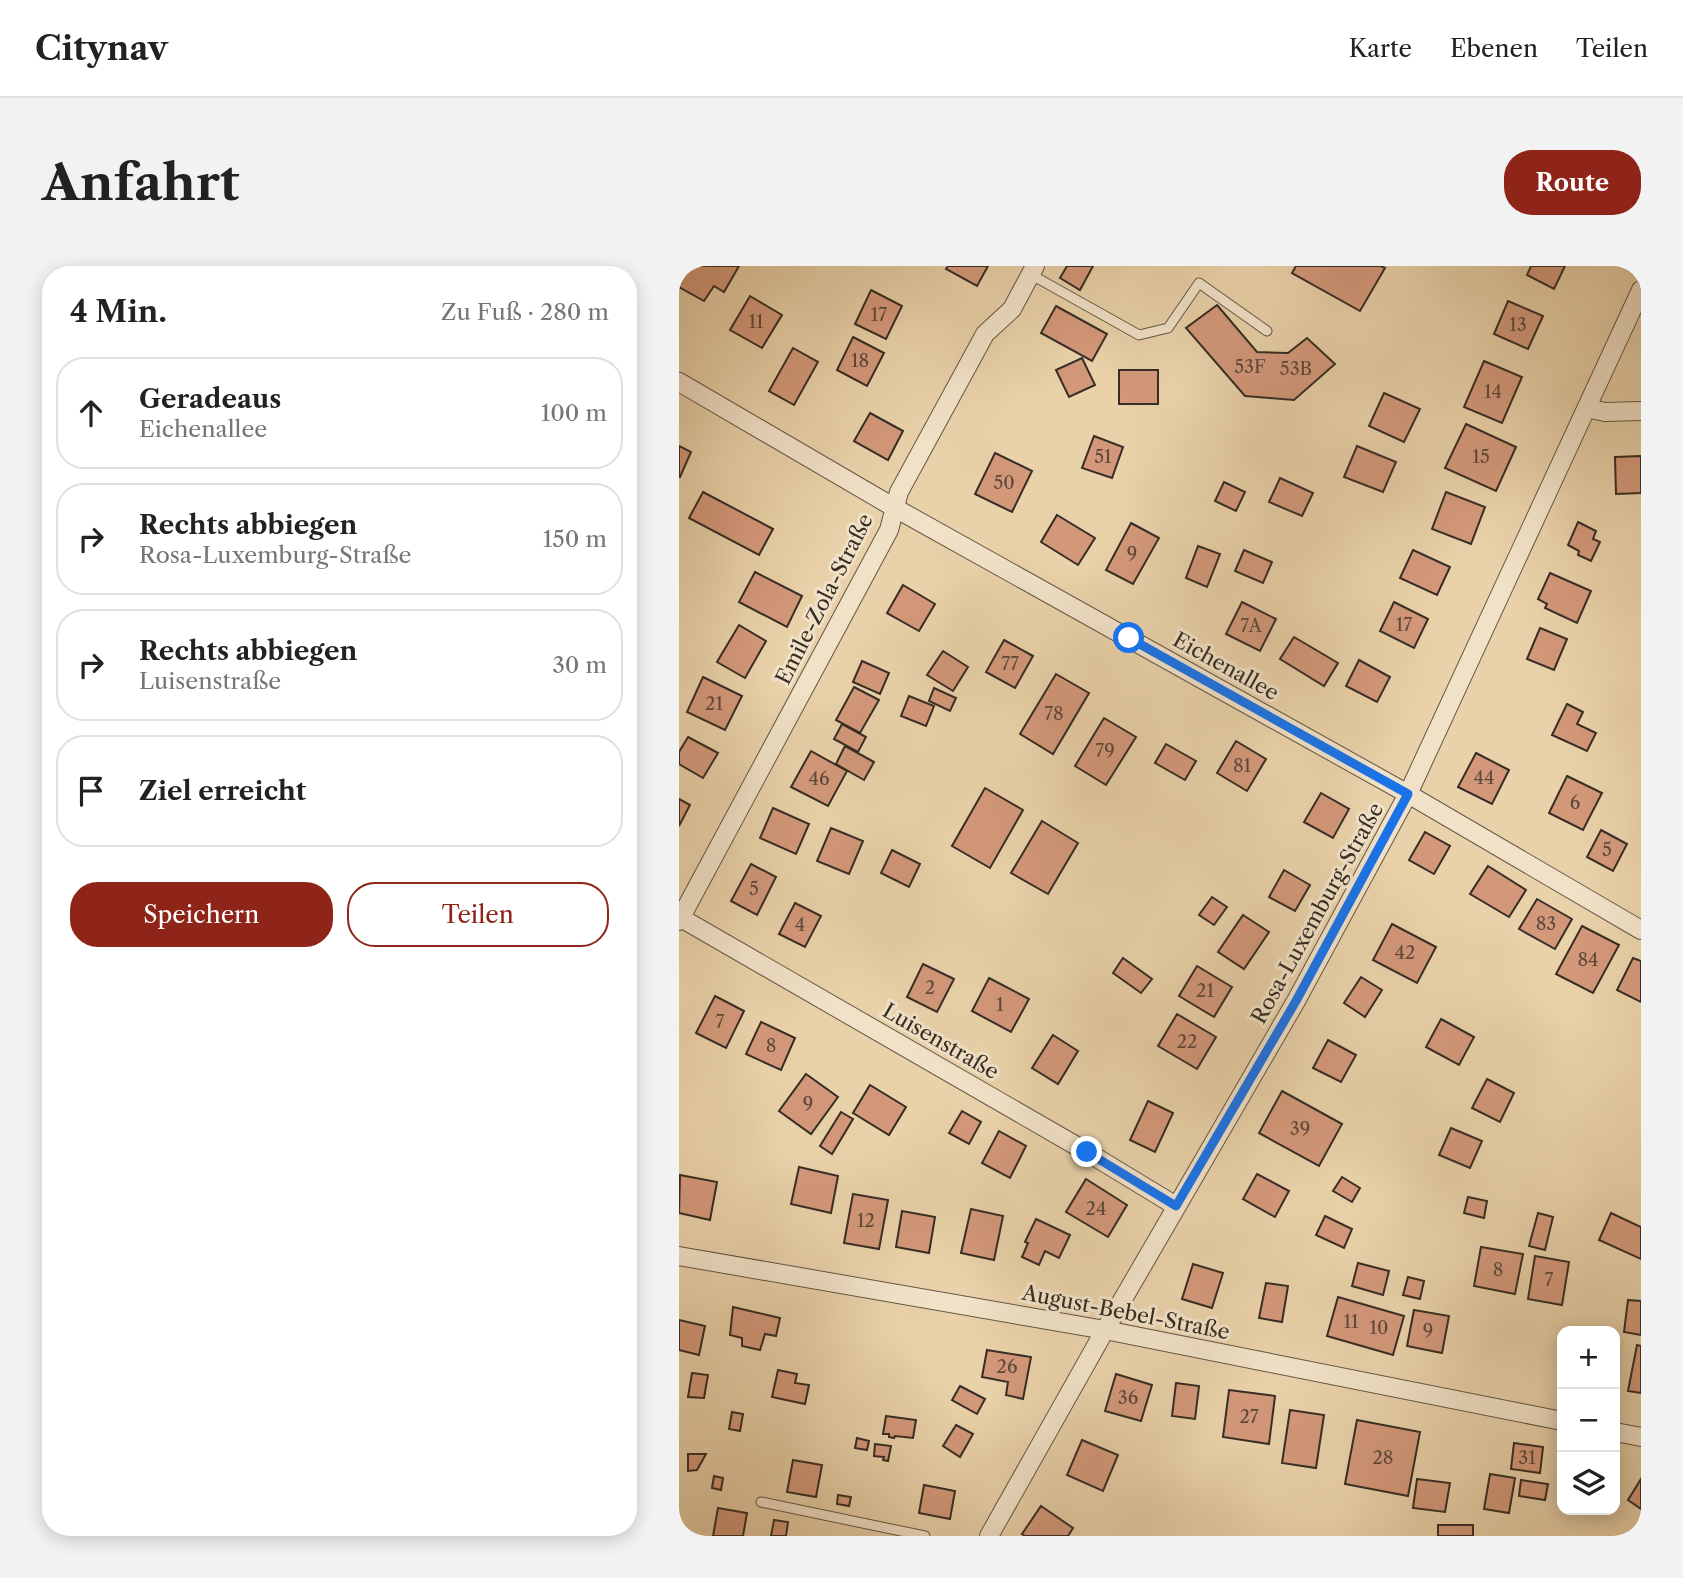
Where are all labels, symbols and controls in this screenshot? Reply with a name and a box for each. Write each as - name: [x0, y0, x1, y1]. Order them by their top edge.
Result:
- text: Citynav: [35, 28, 168, 69]
- text: Karte: [1349, 34, 1412, 63]
- text: Ebenen: [1450, 34, 1538, 63]
- text: Teilen: [1576, 34, 1648, 63]
- button: Route: [1504, 150, 1641, 215]
- text: Anfahrt: [42, 152, 240, 213]
- text: 4 Min.: [70, 293, 167, 330]
- text: Zu Fuß · 280 m: [441, 298, 609, 326]
- house number: 17: [871, 304, 887, 326]
- house number: 11: [748, 311, 764, 333]
- house number: 13: [1509, 314, 1527, 336]
- house number: 18: [851, 350, 869, 372]
- house number: 53F: [1234, 356, 1266, 378]
- house number: 53B: [1280, 358, 1312, 380]
- house number: 14: [1484, 381, 1502, 403]
- text: Geradeaus: [139, 383, 281, 415]
- icon: ahead: [72, 394, 110, 432]
- text: 100 m: [541, 399, 607, 427]
- text: Eichenallee: [139, 415, 267, 443]
- house number: 51: [1094, 446, 1112, 468]
- house number: 15: [1472, 446, 1490, 468]
- house number: 50: [993, 472, 1015, 494]
- text: Rechts abbiegen: [139, 509, 357, 541]
- street label: Emile-Zola-Straße: [770, 510, 878, 688]
- icon: right: [72, 520, 110, 558]
- text: 150 m: [543, 525, 607, 553]
- text: Rosa-Luxemburg-Straße: [139, 541, 411, 569]
- house number: 9: [1127, 543, 1137, 565]
- house number: 17: [1396, 614, 1412, 636]
- house number: 7A: [1240, 615, 1262, 637]
- route start: [1113, 622, 1144, 653]
- street label: Eichenallee: [1169, 627, 1283, 705]
- text: Rechts abbiegen: [139, 635, 357, 667]
- icon: right: [72, 646, 110, 684]
- text: 30 m: [552, 651, 607, 679]
- house number: 77: [1001, 653, 1019, 675]
- text: Luisenstraße: [139, 667, 281, 695]
- house number: 21: [705, 693, 723, 715]
- house number: 78: [1044, 703, 1064, 725]
- house number: 79: [1095, 740, 1115, 762]
- house number: 81: [1233, 755, 1252, 777]
- house number: 44: [1474, 767, 1494, 789]
- house number: 46: [809, 768, 829, 790]
- icon: arrive: [72, 772, 110, 810]
- text: Ziel erreicht: [139, 775, 306, 807]
- house number: 6: [1570, 792, 1580, 814]
- street label: Rosa-Luxemburg-Straße: [1246, 798, 1388, 1028]
- house number: 5: [1602, 839, 1612, 861]
- house number: 5: [749, 878, 759, 900]
- button: Speichern: [70, 882, 333, 947]
- button: Teilen: [347, 882, 609, 947]
- house number: 83: [1536, 913, 1556, 935]
- house number: 4: [795, 914, 805, 936]
- house number: 42: [1395, 942, 1415, 964]
- house number: 84: [1577, 949, 1599, 971]
- house number: 2: [925, 977, 935, 999]
- house number: 21: [1196, 980, 1214, 1002]
- house number: 1: [996, 994, 1004, 1016]
- street label: Luisenstraße: [879, 998, 1003, 1084]
- house number: 7: [716, 1011, 725, 1033]
- house number: 22: [1177, 1031, 1197, 1053]
- house number: 8: [766, 1035, 776, 1057]
- house number: 9: [803, 1093, 813, 1115]
- house number: 39: [1290, 1118, 1310, 1140]
- route end: [1071, 1136, 1102, 1167]
- house number: 24: [1086, 1198, 1106, 1220]
- house number: 12: [857, 1210, 875, 1232]
- house number: 8: [1493, 1259, 1503, 1281]
- house number: 7: [1545, 1269, 1554, 1291]
- street label: August-Bebel-Straße: [1019, 1279, 1232, 1344]
- house number: 11: [1343, 1311, 1359, 1333]
- house number: 10: [1370, 1317, 1388, 1339]
- house number: 9: [1423, 1320, 1433, 1342]
- map controls: [1557, 1326, 1620, 1515]
- button: +: [1557, 1326, 1620, 1389]
- house number: 26: [997, 1356, 1017, 1378]
- house number: 36: [1118, 1387, 1138, 1409]
- button: −: [1557, 1389, 1620, 1452]
- house number: 27: [1239, 1406, 1259, 1428]
- house number: 28: [1372, 1447, 1394, 1469]
- house number: 31: [1518, 1447, 1536, 1469]
- button: layers: [1557, 1452, 1620, 1515]

